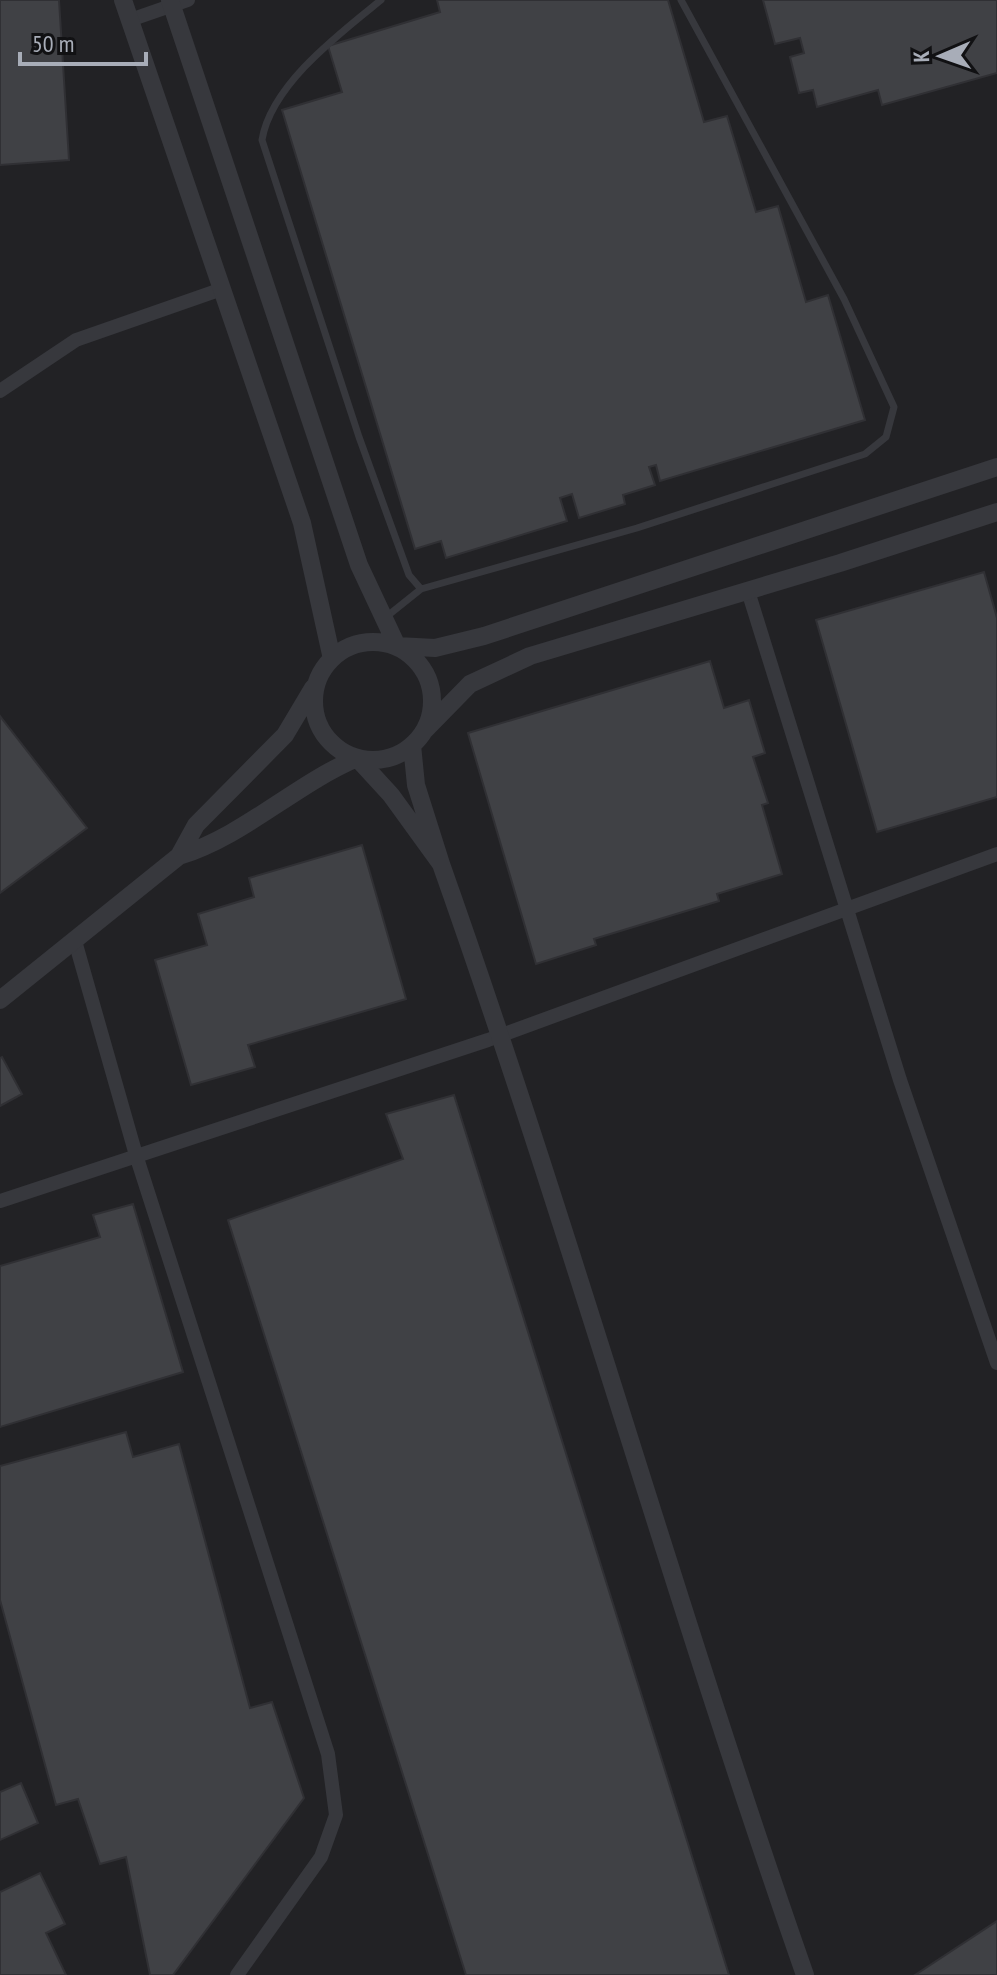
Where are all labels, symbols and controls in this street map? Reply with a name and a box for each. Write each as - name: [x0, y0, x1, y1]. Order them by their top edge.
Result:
- scale bar: [20, 16, 146, 66]
- north arrow: [901, 16, 981, 96]
- text: 50 m: [32, 28, 74, 59]
- text: K: [907, 50, 935, 63]

